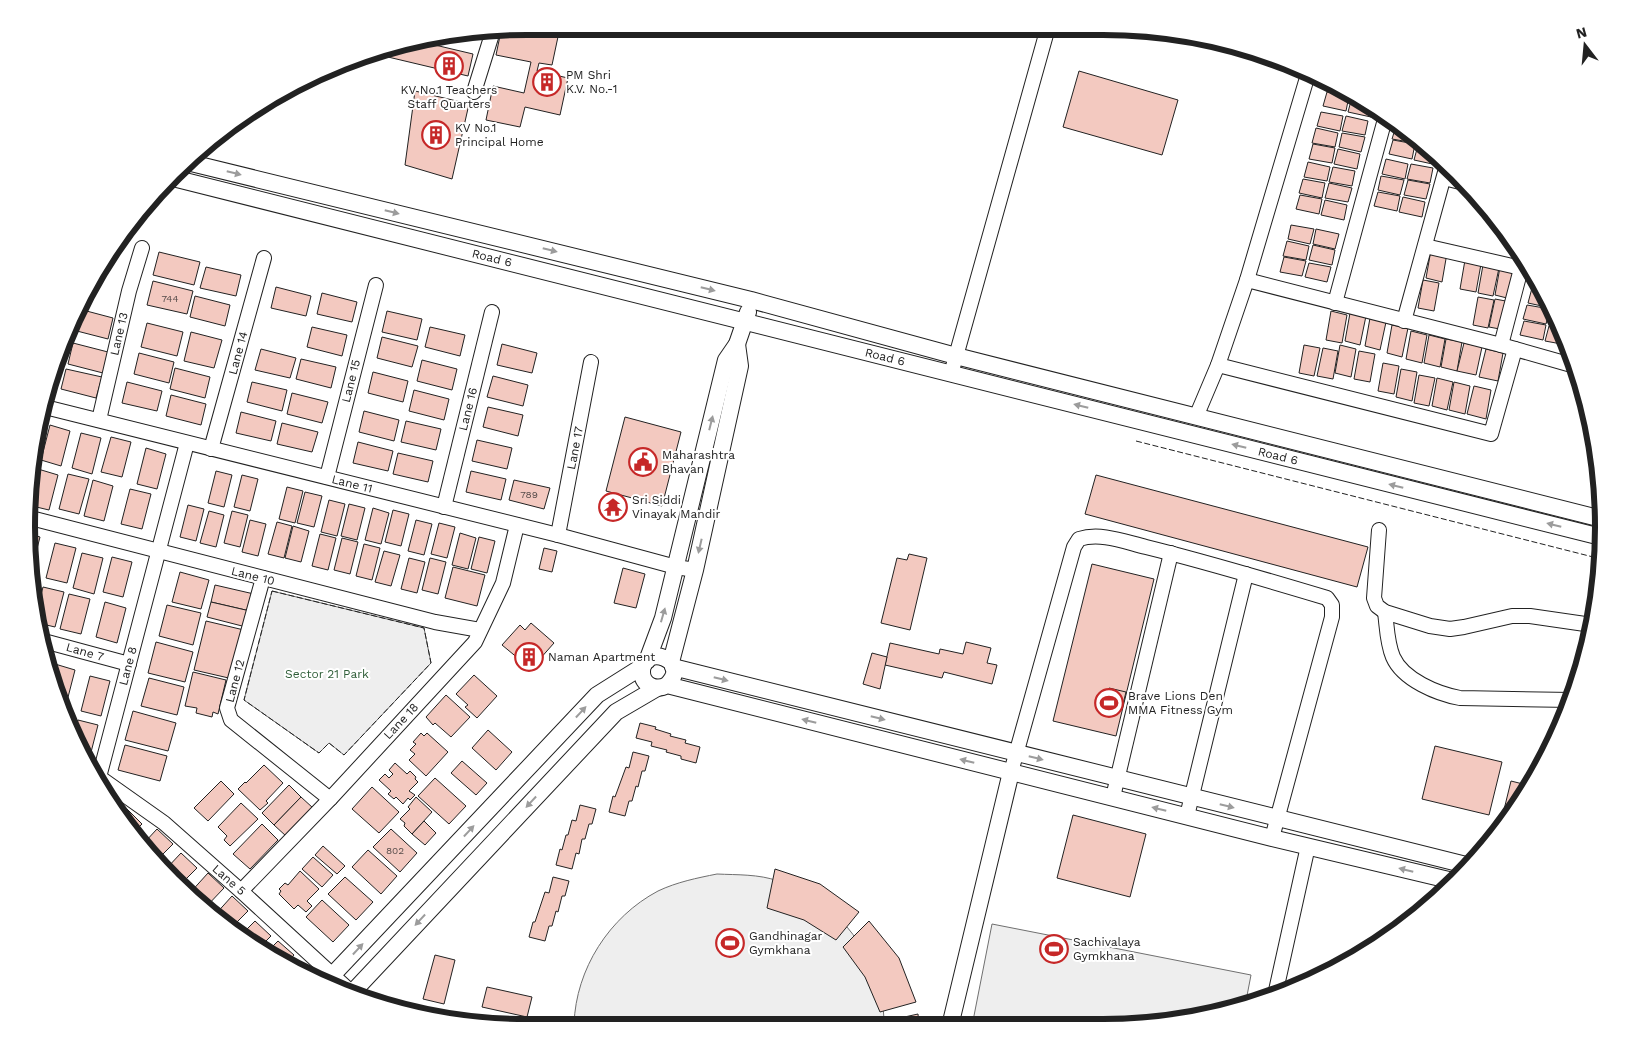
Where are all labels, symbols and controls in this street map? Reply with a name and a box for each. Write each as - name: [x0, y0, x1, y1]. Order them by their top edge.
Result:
- north arrow: [1560, 20, 1610, 70]
- text: N: [1574, 23, 1589, 42]
- building icon: KV No.1 Teachers Staff Quarters: [434, 51, 464, 81]
- building icon: PM Shri K.V. No.-1: [532, 67, 562, 97]
- place label: PM Shri K.V. No.-1: [566, 68, 617, 96]
- place label: KV No.1 Teachers Staff Quarters: [401, 83, 497, 111]
- building icon: KV No.1 Principal Home: [421, 120, 451, 150]
- place label: KV No.1 Principal Home: [455, 121, 544, 149]
- one-way arrow: [227, 169, 242, 177]
- one-way arrow: [384, 208, 399, 216]
- street label: Road 6: [471, 246, 513, 270]
- one-way arrow: [542, 247, 557, 255]
- one-way arrow: [700, 285, 715, 293]
- house number: 744: [161, 293, 179, 304]
- street label: Lane 13: [107, 311, 131, 357]
- street label: Lane 14: [226, 330, 250, 376]
- street label: Road 6: [864, 345, 906, 369]
- street label: Lane 15: [339, 358, 363, 404]
- street label: Lane 16: [456, 386, 480, 432]
- one-way arrow: [1074, 402, 1089, 410]
- one-way arrow: [707, 416, 715, 431]
- street label: Lane 17: [564, 425, 586, 471]
- one-way arrow: [1231, 442, 1246, 450]
- street label: Road 6: [1257, 444, 1299, 468]
- public building icon: Maharashtra Bhavan: [628, 447, 658, 477]
- place label: Maharashtra Bhavan: [662, 448, 735, 476]
- street label: Lane 11: [330, 472, 374, 496]
- one-way arrow: [1389, 482, 1404, 490]
- house number: 789: [520, 489, 538, 500]
- temple icon: Sri Siddi Vinayak Mandir: [598, 492, 628, 522]
- place label: Sri Siddi Vinayak Mandir: [632, 493, 720, 521]
- one-way arrow: [1546, 521, 1561, 529]
- one-way arrow: [696, 538, 704, 553]
- street label: Lane 10: [230, 564, 276, 588]
- one-way arrow: [659, 607, 667, 622]
- street label: Lane 7: [64, 640, 106, 664]
- building icon: Naman Apartment: [514, 642, 544, 672]
- street label: Lane 8: [116, 645, 140, 687]
- place label: Naman Apartment: [548, 650, 655, 664]
- street label: Lane 12: [223, 658, 247, 704]
- park label: Sector 21 Park: [285, 667, 369, 681]
- one-way arrow: [713, 675, 728, 683]
- sports icon: Brave Lions Den MMA Fitness Gym: [1094, 688, 1124, 718]
- place label: Brave Lions Den MMA Fitness Gym: [1128, 689, 1233, 717]
- street label: Lane 18: [381, 700, 421, 742]
- one-way arrow: [575, 707, 587, 719]
- one-way arrow: [871, 714, 886, 722]
- one-way arrow: [802, 717, 817, 725]
- one-way arrow: [1028, 754, 1043, 762]
- one-way arrow: [960, 757, 975, 765]
- one-way arrow: [525, 796, 537, 808]
- one-way arrow: [1220, 802, 1235, 810]
- one-way arrow: [1151, 805, 1166, 813]
- one-way arrow: [463, 825, 475, 837]
- house number: 802: [386, 845, 404, 856]
- street label: Lane 5: [210, 862, 248, 898]
- one-way arrow: [1399, 866, 1414, 874]
- one-way arrow: [414, 914, 426, 926]
- sports icon: Gandhinagar Gymkhana: [715, 928, 745, 958]
- place label: Gandhinagar Gymkhana: [749, 929, 822, 957]
- sports icon: Sachivalaya Gymkhana: [1039, 934, 1069, 964]
- place label: Sachivalaya Gymkhana: [1073, 935, 1141, 963]
- one-way arrow: [352, 943, 364, 955]

